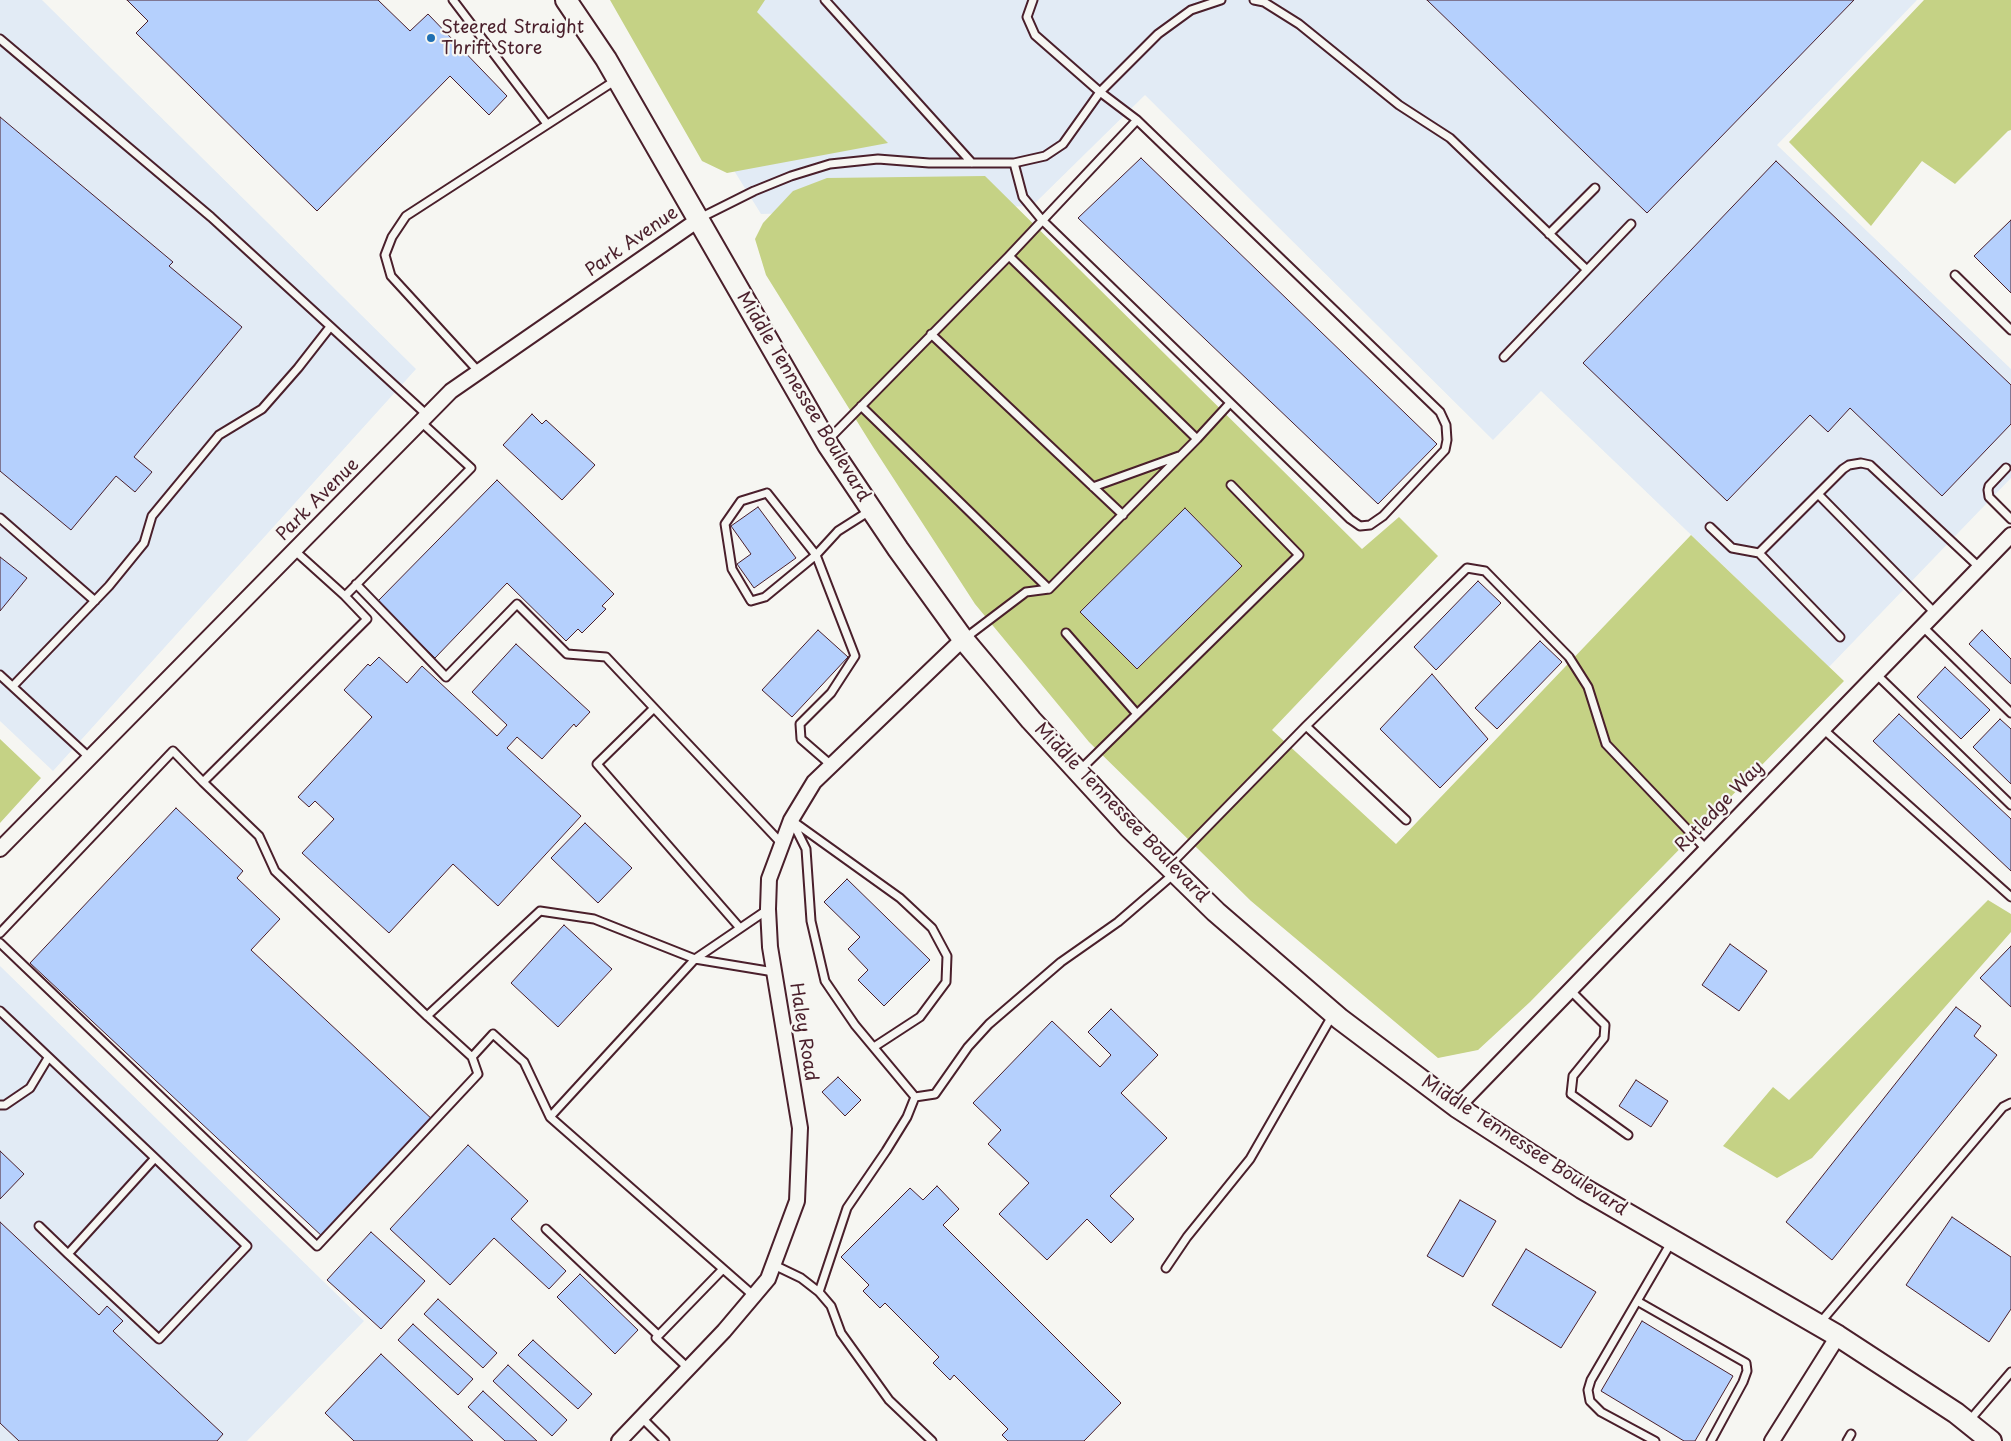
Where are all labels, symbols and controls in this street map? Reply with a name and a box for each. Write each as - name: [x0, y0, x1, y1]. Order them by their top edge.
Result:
- place label: Steered Straight Thrift Store: [441, 17, 584, 59]
- marker: Steered Straight Thrift Store: [425, 32, 437, 44]
- street label: Park Avenue: [582, 202, 682, 282]
- street label: Middle Tennessee Boulevard: [732, 288, 874, 506]
- street label: Park Avenue: [272, 454, 364, 546]
- street label: Middle Tennessee Boulevard: [1030, 719, 1212, 907]
- street label: Rutledge Way: [1671, 757, 1769, 857]
- street label: Haley Road: [785, 981, 821, 1083]
- street label: Middle Tennessee Boulevard: [1417, 1071, 1631, 1221]

